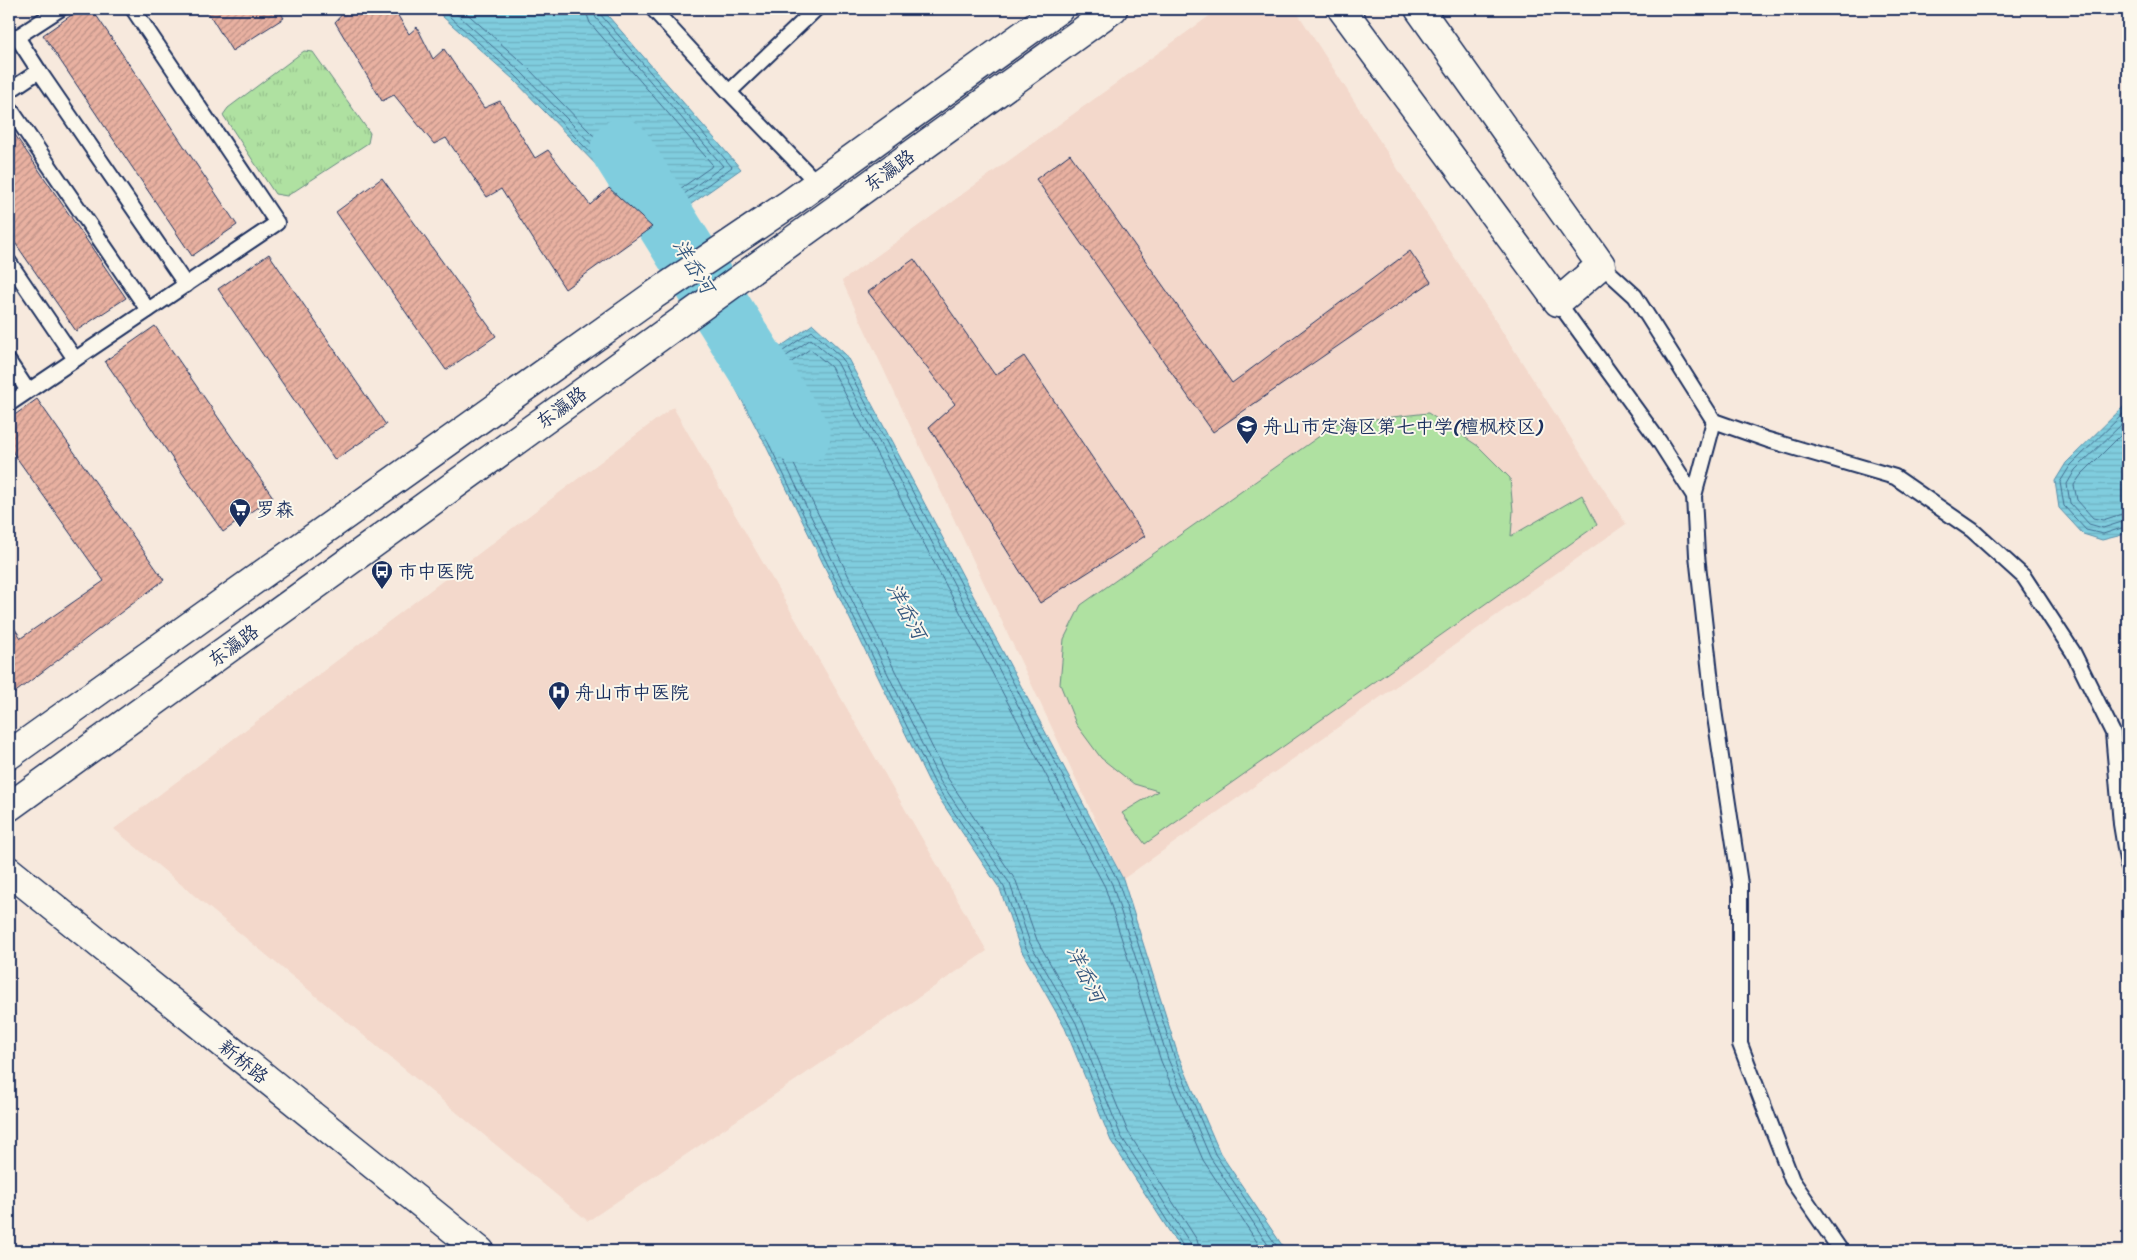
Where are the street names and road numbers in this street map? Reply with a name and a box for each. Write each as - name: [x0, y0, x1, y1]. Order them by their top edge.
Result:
- street label: 东瀛路: [857, 140, 922, 201]
- street label: 东瀛路: [529, 377, 594, 438]
- street label: 东瀛路: [201, 615, 266, 676]
- street label: 新桥路: [211, 1031, 276, 1092]

